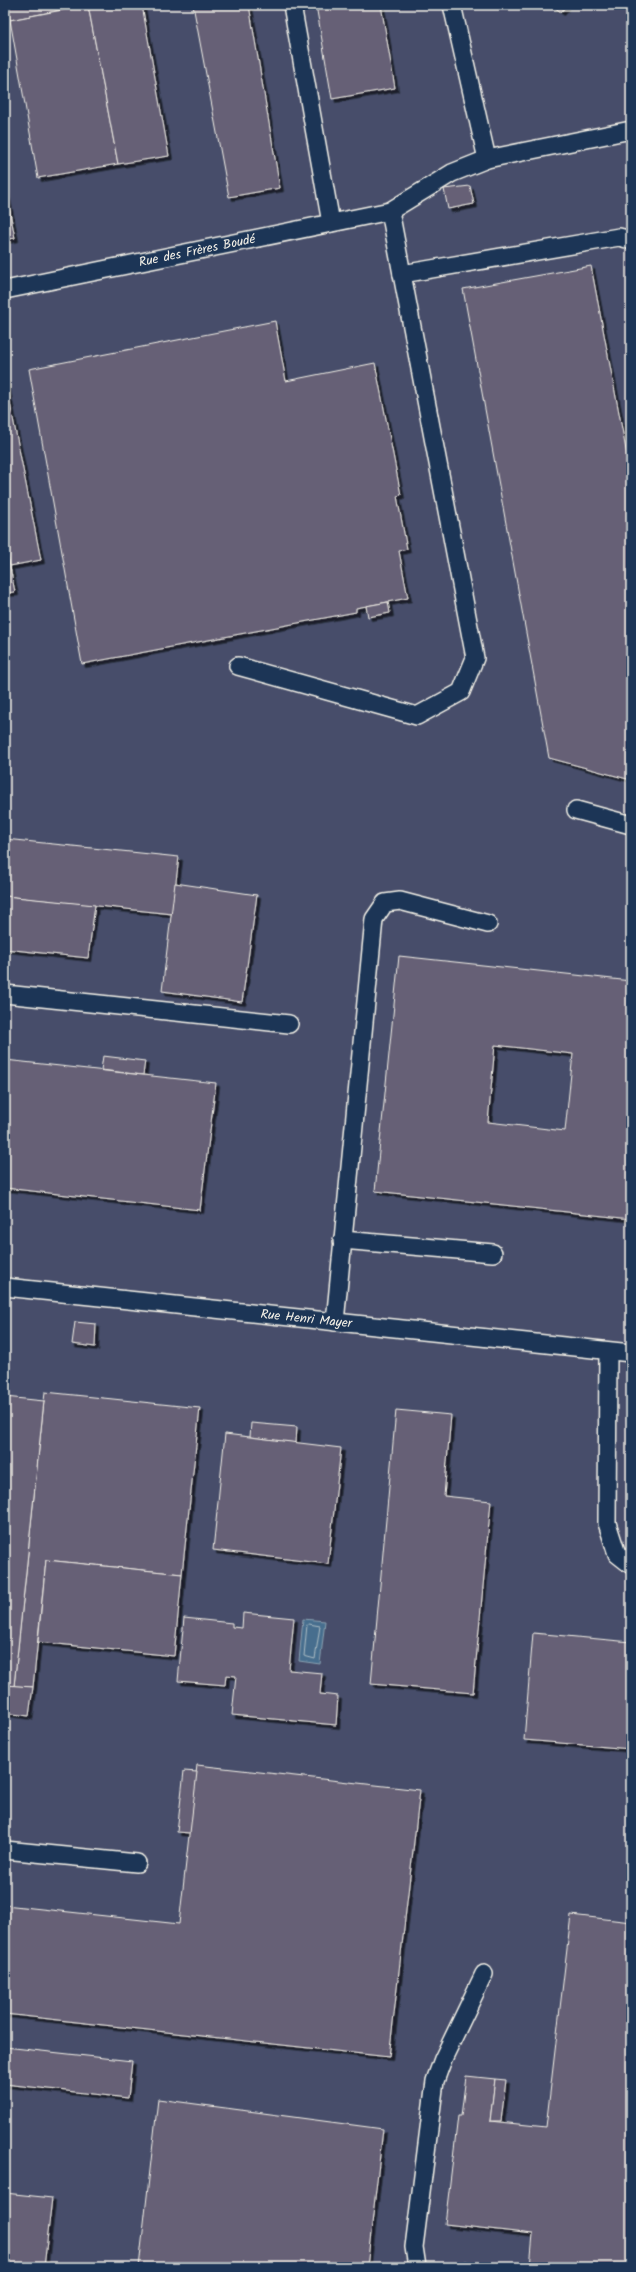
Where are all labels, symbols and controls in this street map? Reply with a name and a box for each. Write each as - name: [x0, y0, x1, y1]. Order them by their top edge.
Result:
- street label: Rue des Frères Boudé: [137, 228, 258, 273]
- street label: Rue Henri Mayer: [260, 1304, 354, 1334]

